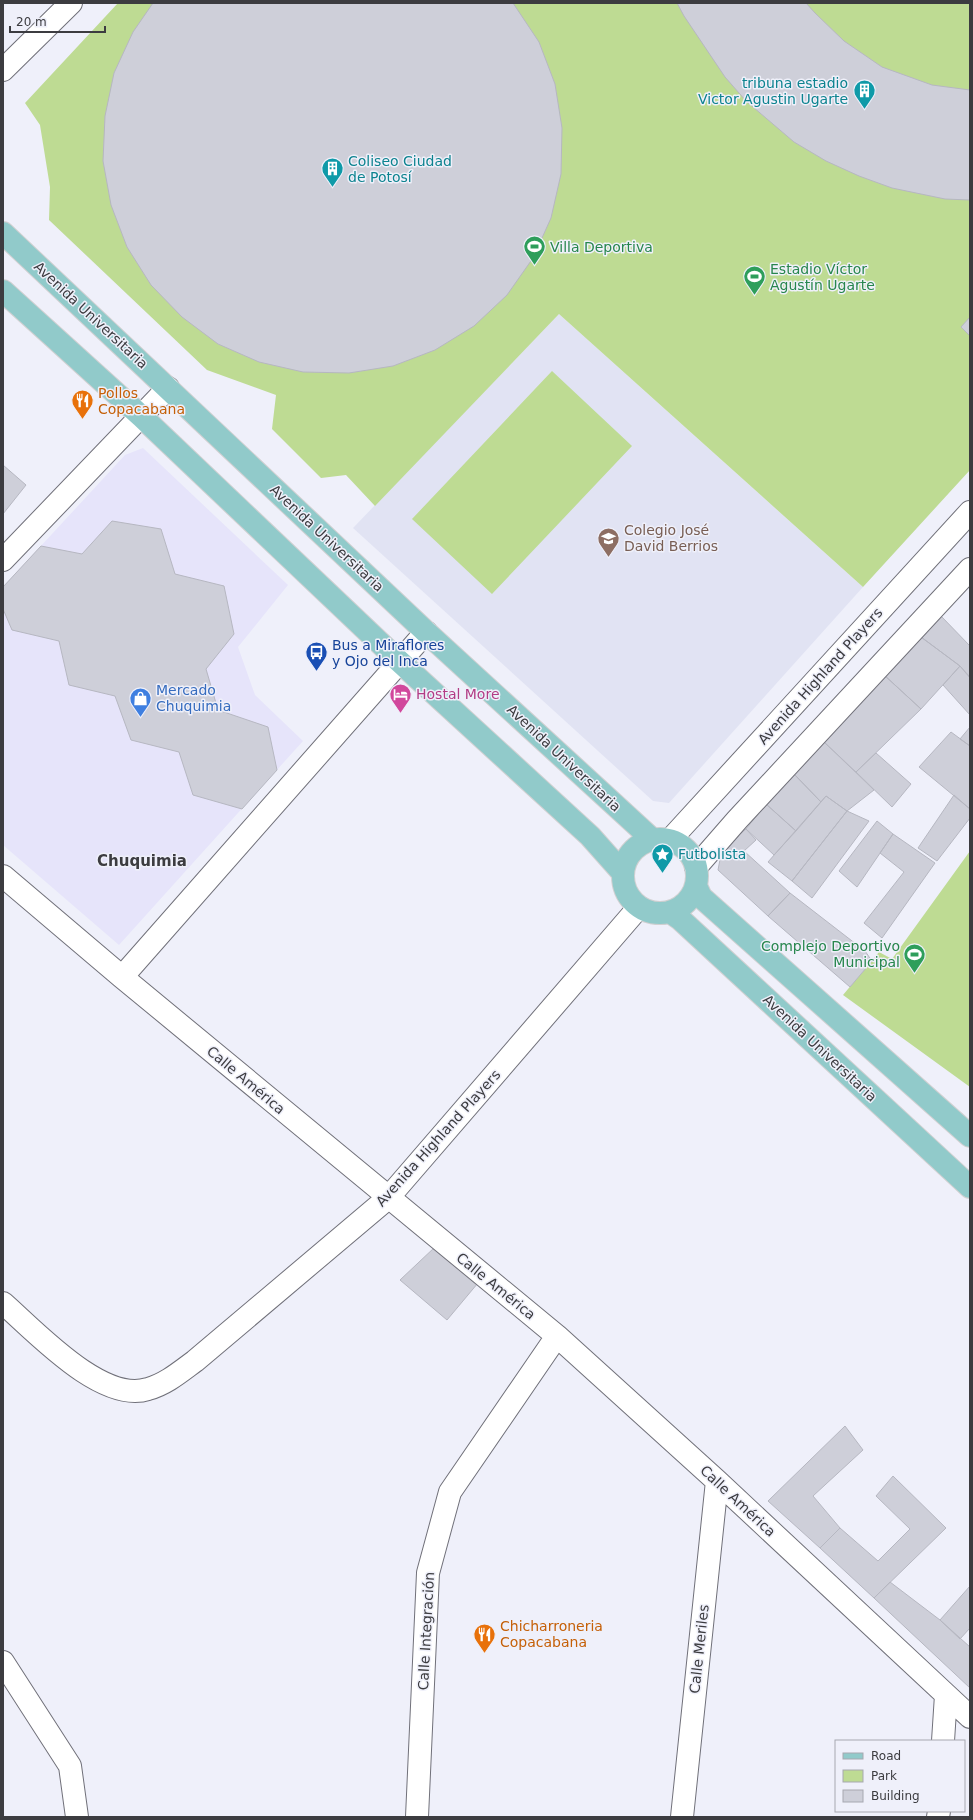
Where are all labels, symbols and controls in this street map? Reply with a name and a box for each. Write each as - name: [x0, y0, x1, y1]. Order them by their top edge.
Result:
- scale bar: [10, 8, 105, 34]
- text: 20 m: [16, 15, 47, 29]
- place label: tribuna estadio Victor Agustin Ugarte: [698, 75, 848, 107]
- building icon: tribuna estadio Victor Agustin Ugarte: [851, 78, 877, 111]
- place label: Coliseo Ciudad de Potosí: [348, 153, 452, 185]
- building icon: Coliseo Ciudad de Potosí: [320, 156, 346, 189]
- sports icon: Villa Deportiva: [521, 234, 547, 267]
- place label: Villa Deportiva: [550, 239, 653, 255]
- street label: Avenida Universitaria: [31, 258, 151, 372]
- place label: Estadio Víctor Agustín Ugarte: [770, 261, 875, 293]
- sports icon: Estadio Víctor Agustín Ugarte: [742, 264, 768, 297]
- place label: Pollos Copacabana: [98, 385, 185, 417]
- restaurant icon: Pollos Copacabana: [70, 388, 96, 421]
- street label: Avenida Universitaria: [267, 481, 387, 595]
- place label: Colegio José David Berrios: [624, 522, 718, 554]
- school or university icon: Colegio José David Berrios: [595, 525, 621, 558]
- street label: Avenida Highland Players: [754, 604, 886, 748]
- place label: Bus a Miraflores y Ojo del Inca: [332, 637, 444, 669]
- bus stop icon: Bus a Miraflores y Ojo del Inca: [304, 640, 330, 673]
- hotel icon: Hostal More: [387, 681, 413, 714]
- place label: Mercado Chuquimia: [156, 682, 231, 714]
- shop icon: Mercado Chuquimia: [128, 685, 154, 718]
- place label: Hostal More: [416, 686, 500, 702]
- street label: Avenida Universitaria: [504, 701, 624, 815]
- place icon: Futbolista: [649, 841, 675, 874]
- place label: Futbolista: [678, 846, 746, 862]
- district label: Chuquimia: [97, 852, 187, 870]
- place label: Complejo Deportivo Municipal: [761, 938, 900, 970]
- sports icon: Complejo Deportivo Municipal: [902, 941, 928, 974]
- street label: Avenida Universitaria: [760, 991, 880, 1105]
- street label: Calle América: [204, 1043, 288, 1117]
- street label: Avenida Highland Players: [372, 1066, 504, 1210]
- street label: Calle América: [453, 1249, 539, 1323]
- street label: Calle América: [697, 1462, 779, 1540]
- street label: Calle Integración: [415, 1571, 437, 1691]
- street label: Calle Meriles: [686, 1604, 712, 1694]
- place label: Chicharroneria Copacabana: [500, 1618, 603, 1650]
- restaurant icon: Chicharroneria Copacabana: [471, 1621, 497, 1654]
- legend: [835, 1740, 965, 1812]
- text: Road: [871, 1749, 901, 1763]
- text: Park: [871, 1769, 897, 1783]
- text: Building: [871, 1789, 920, 1803]

